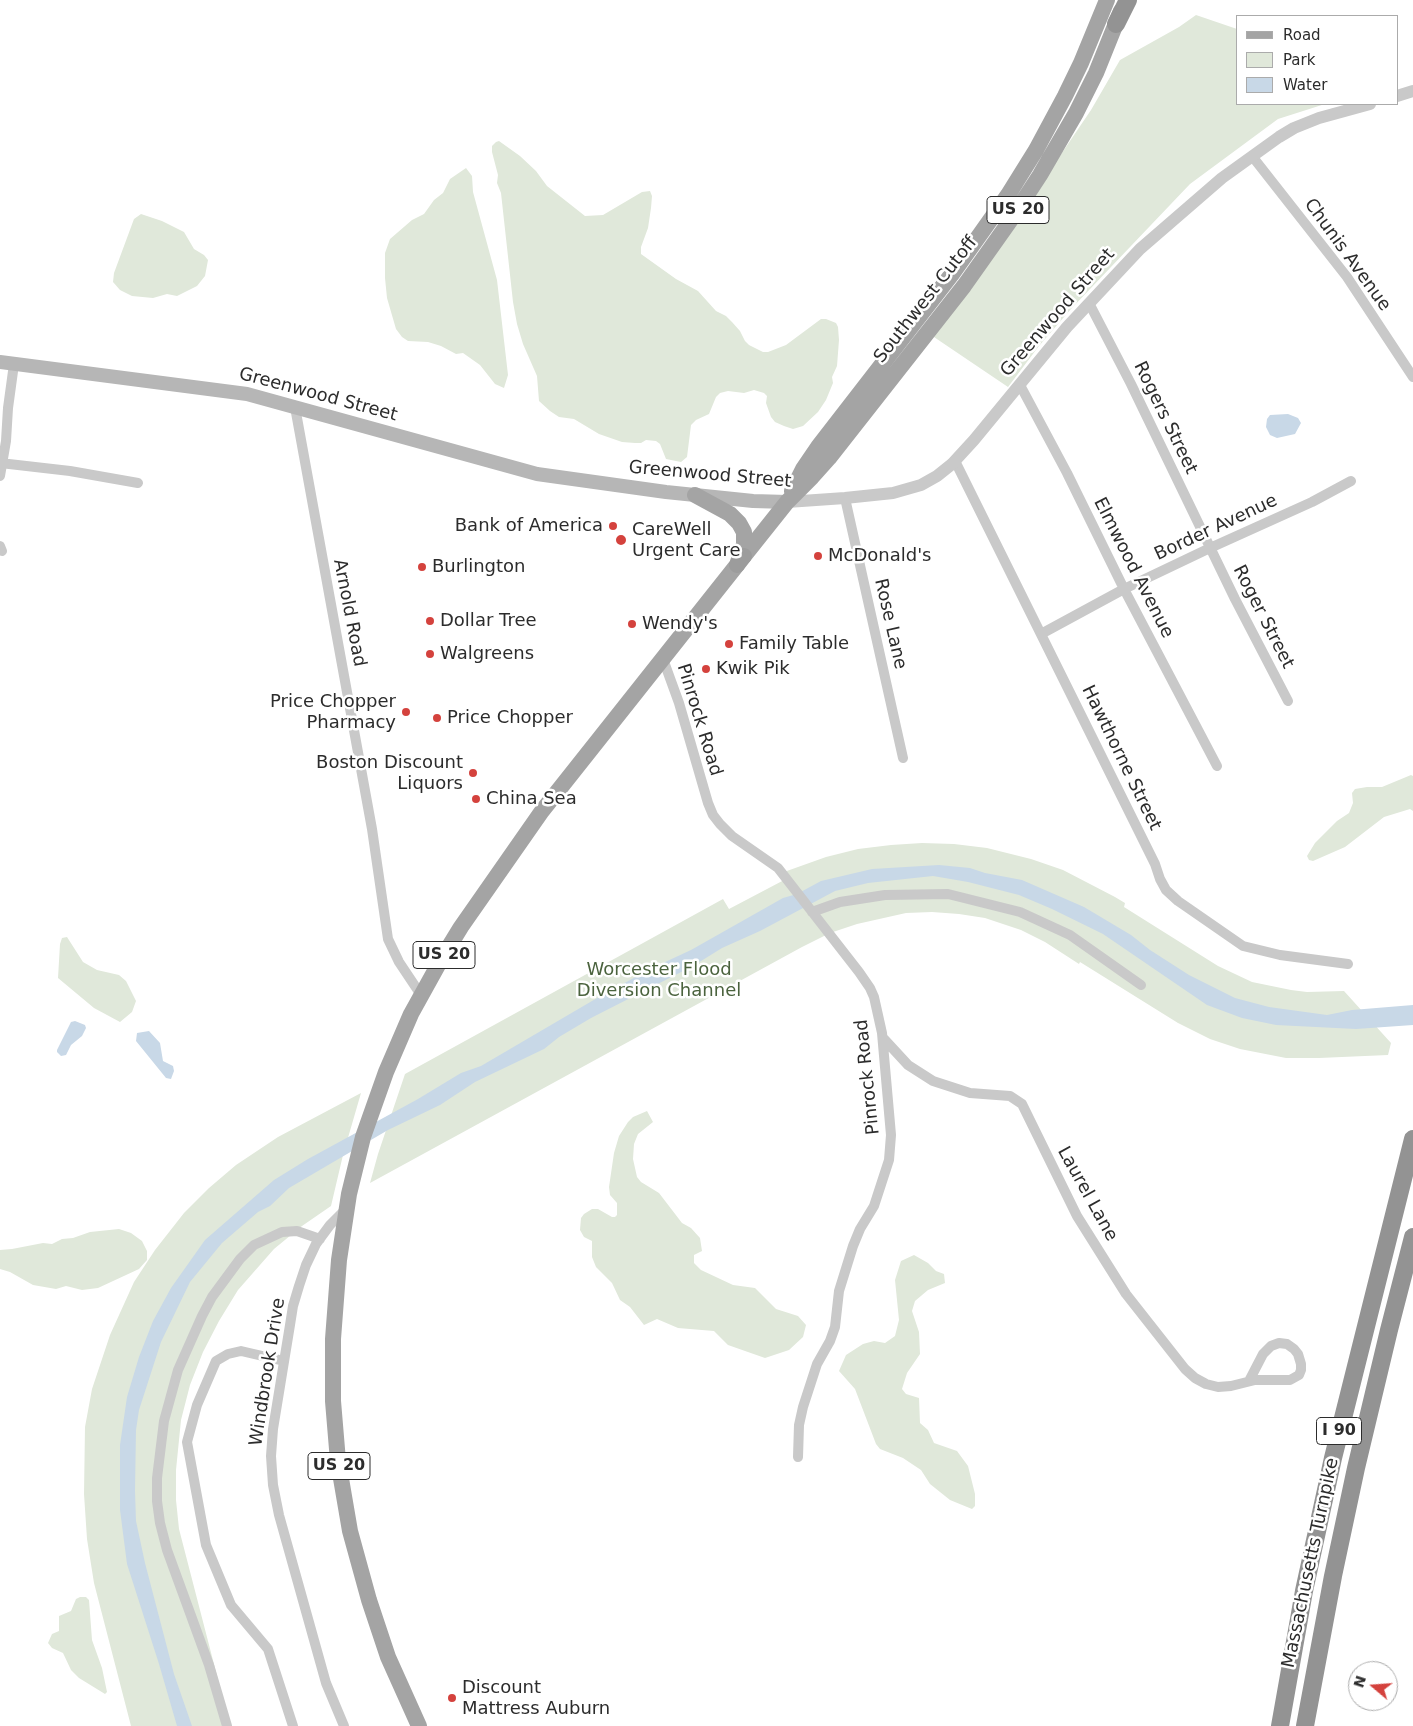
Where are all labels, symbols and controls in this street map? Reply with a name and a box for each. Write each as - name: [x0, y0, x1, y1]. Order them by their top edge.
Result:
- legend: [1236, 15, 1398, 105]
- text: Road: [1283, 26, 1321, 44]
- text: Park: [1283, 51, 1315, 69]
- text: Water: [1283, 76, 1327, 94]
- street label: Chunis Avenue: [1299, 195, 1395, 315]
- road number: US 20: [987, 196, 1049, 224]
- street label: Southwest Cutoff: [870, 232, 982, 368]
- street label: Greenwood Street: [996, 244, 1120, 382]
- street label: Rogers Street: [1128, 358, 1202, 478]
- street label: Greenwood Street: [236, 363, 400, 427]
- street label: Greenwood Street: [628, 457, 792, 493]
- street label: Border Avenue: [1151, 490, 1281, 566]
- street label: Elmwood Avenue: [1088, 494, 1178, 642]
- place label: Bank of America: [455, 515, 603, 537]
- place label: CareWell Urgent Care: [632, 519, 741, 562]
- marker: Bank of America: [607, 520, 619, 532]
- marker: CareWell Urgent Care: [614, 533, 628, 547]
- place label: McDonald's: [828, 545, 931, 567]
- marker: McDonald's: [812, 550, 824, 562]
- place label: Burlington: [432, 556, 525, 578]
- street label: Arnold Road: [328, 557, 370, 669]
- marker: Burlington: [416, 561, 428, 573]
- street label: Roger Street: [1228, 562, 1298, 672]
- street label: Rose Lane: [869, 577, 911, 671]
- place label: Dollar Tree: [440, 610, 537, 632]
- place label: Wendy's: [642, 613, 718, 635]
- marker: Dollar Tree: [424, 615, 436, 627]
- marker: Wendy's: [626, 618, 638, 630]
- place label: Family Table: [739, 633, 849, 655]
- marker: Family Table: [723, 638, 735, 650]
- place label: Walgreens: [440, 643, 534, 665]
- marker: Walgreens: [424, 648, 436, 660]
- place label: Kwik Pik: [716, 658, 790, 680]
- street label: Pinrock Road: [672, 661, 726, 779]
- marker: Kwik Pik: [700, 663, 712, 675]
- street label: Hawthorne Street: [1076, 682, 1166, 834]
- place label: Price Chopper Pharmacy: [270, 691, 396, 734]
- marker: Price Chopper Pharmacy: [400, 706, 412, 718]
- place label: Price Chopper: [447, 707, 573, 729]
- marker: Price Chopper: [431, 712, 443, 724]
- place label: Boston Discount Liquors: [316, 752, 463, 794]
- marker: Boston Discount Liquors: [467, 767, 479, 779]
- place label: China Sea: [486, 788, 577, 810]
- marker: China Sea: [470, 793, 482, 805]
- road number: US 20: [413, 942, 475, 968]
- park label: Worcester Flood Diversion Channel: [577, 959, 741, 1002]
- street label: Pinrock Road: [851, 1018, 885, 1136]
- street label: Laurel Lane: [1052, 1143, 1122, 1245]
- street label: Windbrook Drive: [246, 1296, 290, 1448]
- road number: I 90: [1316, 1418, 1362, 1444]
- road number: US 20: [308, 1452, 370, 1480]
- street label: Massachusetts Turnpike: [1278, 1456, 1344, 1670]
- north arrow: [1348, 1661, 1398, 1711]
- text: N: [1350, 1674, 1369, 1690]
- place label: Discount Mattress Auburn: [462, 1677, 610, 1720]
- marker: Discount Mattress Auburn: [446, 1692, 458, 1704]

